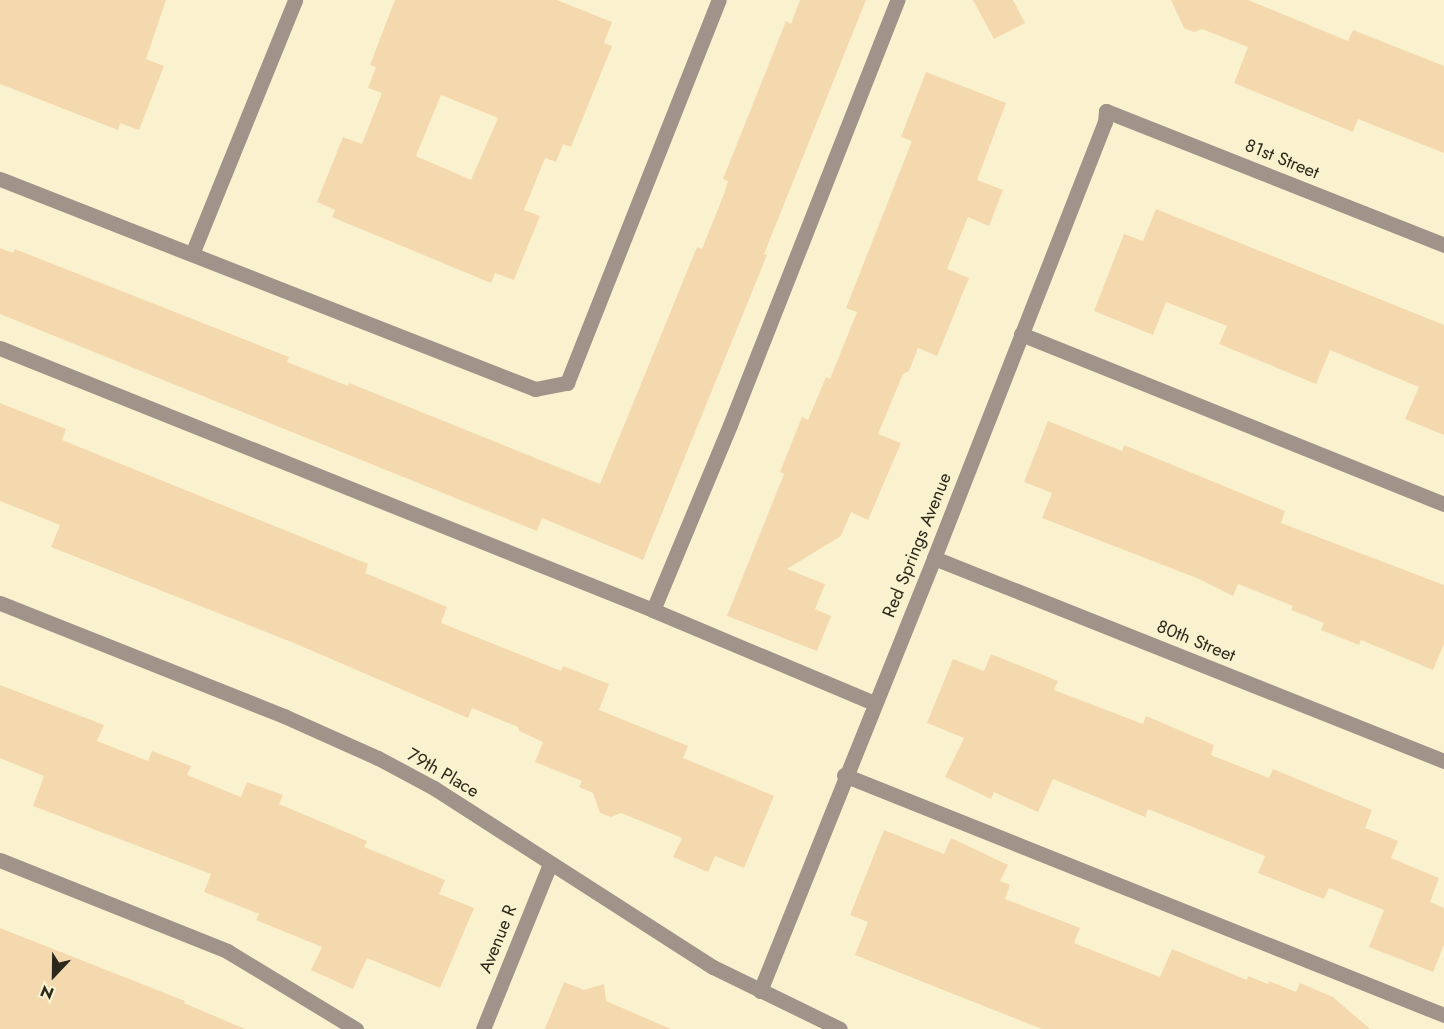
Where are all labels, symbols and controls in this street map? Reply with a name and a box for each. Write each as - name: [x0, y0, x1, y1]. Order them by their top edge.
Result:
- street label: 81st Street: [1242, 134, 1322, 184]
- street label: Red Springs Avenue: [878, 469, 956, 621]
- street label: 80th Street: [1154, 615, 1238, 667]
- street label: 79th Place: [403, 744, 483, 802]
- street label: Avenue R: [475, 902, 521, 976]
- north arrow: [24, 945, 84, 1005]
- text: N: [37, 979, 57, 1005]

